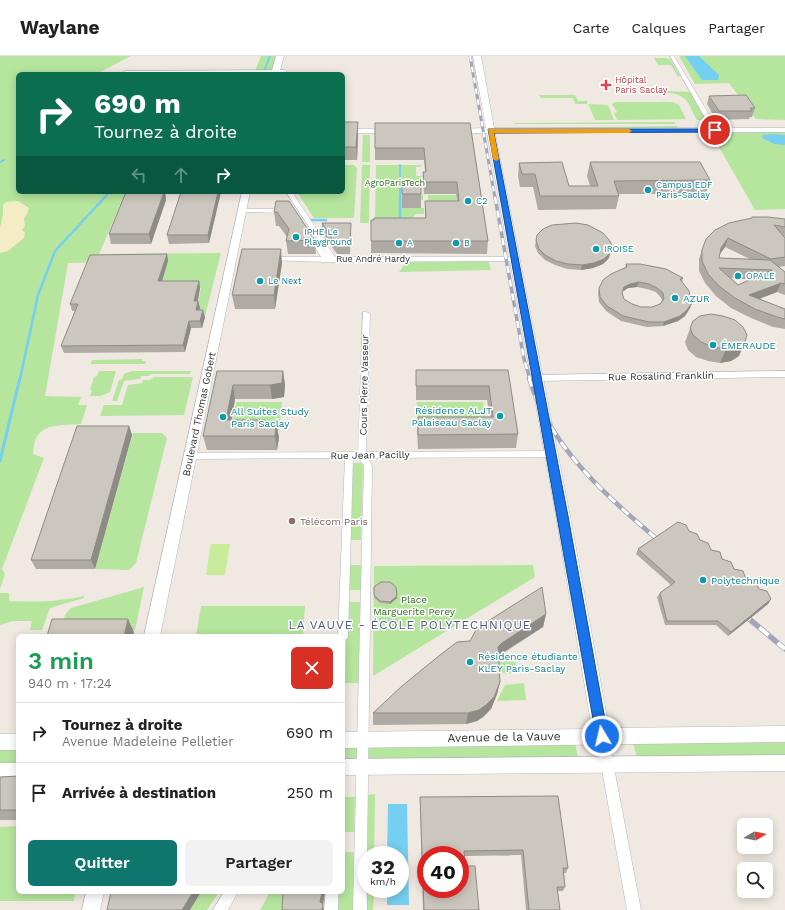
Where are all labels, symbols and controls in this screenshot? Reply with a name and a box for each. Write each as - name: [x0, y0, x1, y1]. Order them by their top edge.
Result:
- text: Waylane: [20, 16, 99, 39]
- text: Carte: [573, 20, 610, 36]
- text: Calques: [632, 20, 686, 36]
- text: Partager: [708, 20, 765, 36]
- place label: Hôpital Paris Saclay: [615, 75, 668, 95]
- marker: Hôpital Paris Saclay: [600, 79, 612, 91]
- text: 690 m: [94, 87, 181, 120]
- icon: right: [28, 88, 80, 140]
- pin: [698, 113, 732, 147]
- icon: arrive: [704, 119, 726, 141]
- text: Tournez à droite: [94, 121, 237, 142]
- icon: left: [128, 164, 150, 186]
- icon: ahead: [170, 164, 192, 186]
- icon: right: [212, 164, 234, 186]
- park label: AgroParisTech: [365, 178, 425, 188]
- place label: Campus EDF Paris-Saclay: [656, 180, 713, 200]
- marker: Campus EDF Paris-Saclay: [643, 185, 653, 195]
- marker: C2: [463, 196, 473, 206]
- place label: C2: [476, 196, 487, 206]
- place label: IPHE Le Playground: [304, 227, 352, 247]
- marker: IPHE Le Playground: [291, 232, 301, 242]
- marker: A: [394, 238, 404, 248]
- place label: A: [407, 238, 413, 248]
- marker: B: [451, 238, 461, 248]
- place label: B: [464, 238, 470, 248]
- marker: IROISE: [591, 244, 601, 254]
- place label: IROISE: [604, 244, 634, 254]
- street label: Rue André Hardy: [336, 254, 410, 264]
- marker: OPALE: [733, 271, 743, 281]
- place label: OPALE: [746, 271, 775, 281]
- marker: Le Next: [255, 276, 265, 286]
- place label: Le Next: [268, 276, 302, 286]
- marker: AZUR: [670, 293, 680, 303]
- place label: AZUR: [683, 293, 710, 304]
- street label: Cours Pierre Vasseur: [358, 334, 370, 436]
- marker: ÉMERAUDE: [708, 340, 718, 350]
- place label: ÉMERAUDE: [721, 340, 776, 351]
- street label: Boulevard Thomas Gobert: [180, 350, 218, 477]
- street label: Rue Rosalind Franklin: [608, 370, 714, 382]
- place label: Résidence ALJT Palaiseau Saclay: [411, 405, 493, 428]
- place label: All Suites Study Paris Saclay: [231, 406, 310, 429]
- marker: Résidence ALJT Palaiseau Saclay: [495, 411, 505, 421]
- marker: All Suites Study Paris Saclay: [218, 412, 228, 422]
- street label: Rue Jean Pacilly: [330, 449, 411, 461]
- marker: Télécom Paris: [287, 516, 297, 526]
- place label: Télécom Paris: [300, 516, 368, 527]
- marker: Polytechnique: [698, 575, 708, 585]
- place label: Polytechnique: [711, 575, 780, 586]
- park label: Place Marguerite Perey: [373, 594, 456, 617]
- district label: LA VAUVE - ÉCOLE POLYTECHNIQUE: [288, 618, 532, 632]
- text: 3 min: [28, 647, 94, 675]
- button: close: [291, 647, 333, 689]
- place label: Résidence étudiante KLEY Paris-Saclay: [478, 651, 578, 674]
- marker: Résidence étudiante KLEY Paris-Saclay: [465, 657, 475, 667]
- text: 940 m · 17:24: [28, 676, 112, 691]
- position arrow: [581, 715, 623, 757]
- text: Tournez à droite: [62, 716, 182, 734]
- icon: right: [28, 722, 50, 744]
- text: 690 m: [286, 724, 333, 742]
- street label: Avenue de la Vauve: [447, 729, 561, 745]
- text: Avenue Madeleine Pelletier: [62, 734, 234, 749]
- icon: arrive: [28, 782, 50, 804]
- text: Arrivée à destination: [62, 784, 216, 802]
- text: 250 m: [287, 784, 333, 802]
- north arrow: [737, 818, 773, 854]
- map controls: [737, 818, 773, 898]
- button: Quitter: [28, 840, 177, 886]
- button: Partager: [185, 840, 333, 886]
- speed limit sign: 40: [417, 846, 469, 898]
- text: 32: [371, 855, 395, 879]
- button: search: [737, 862, 773, 898]
- text: km/h: [370, 876, 396, 887]

